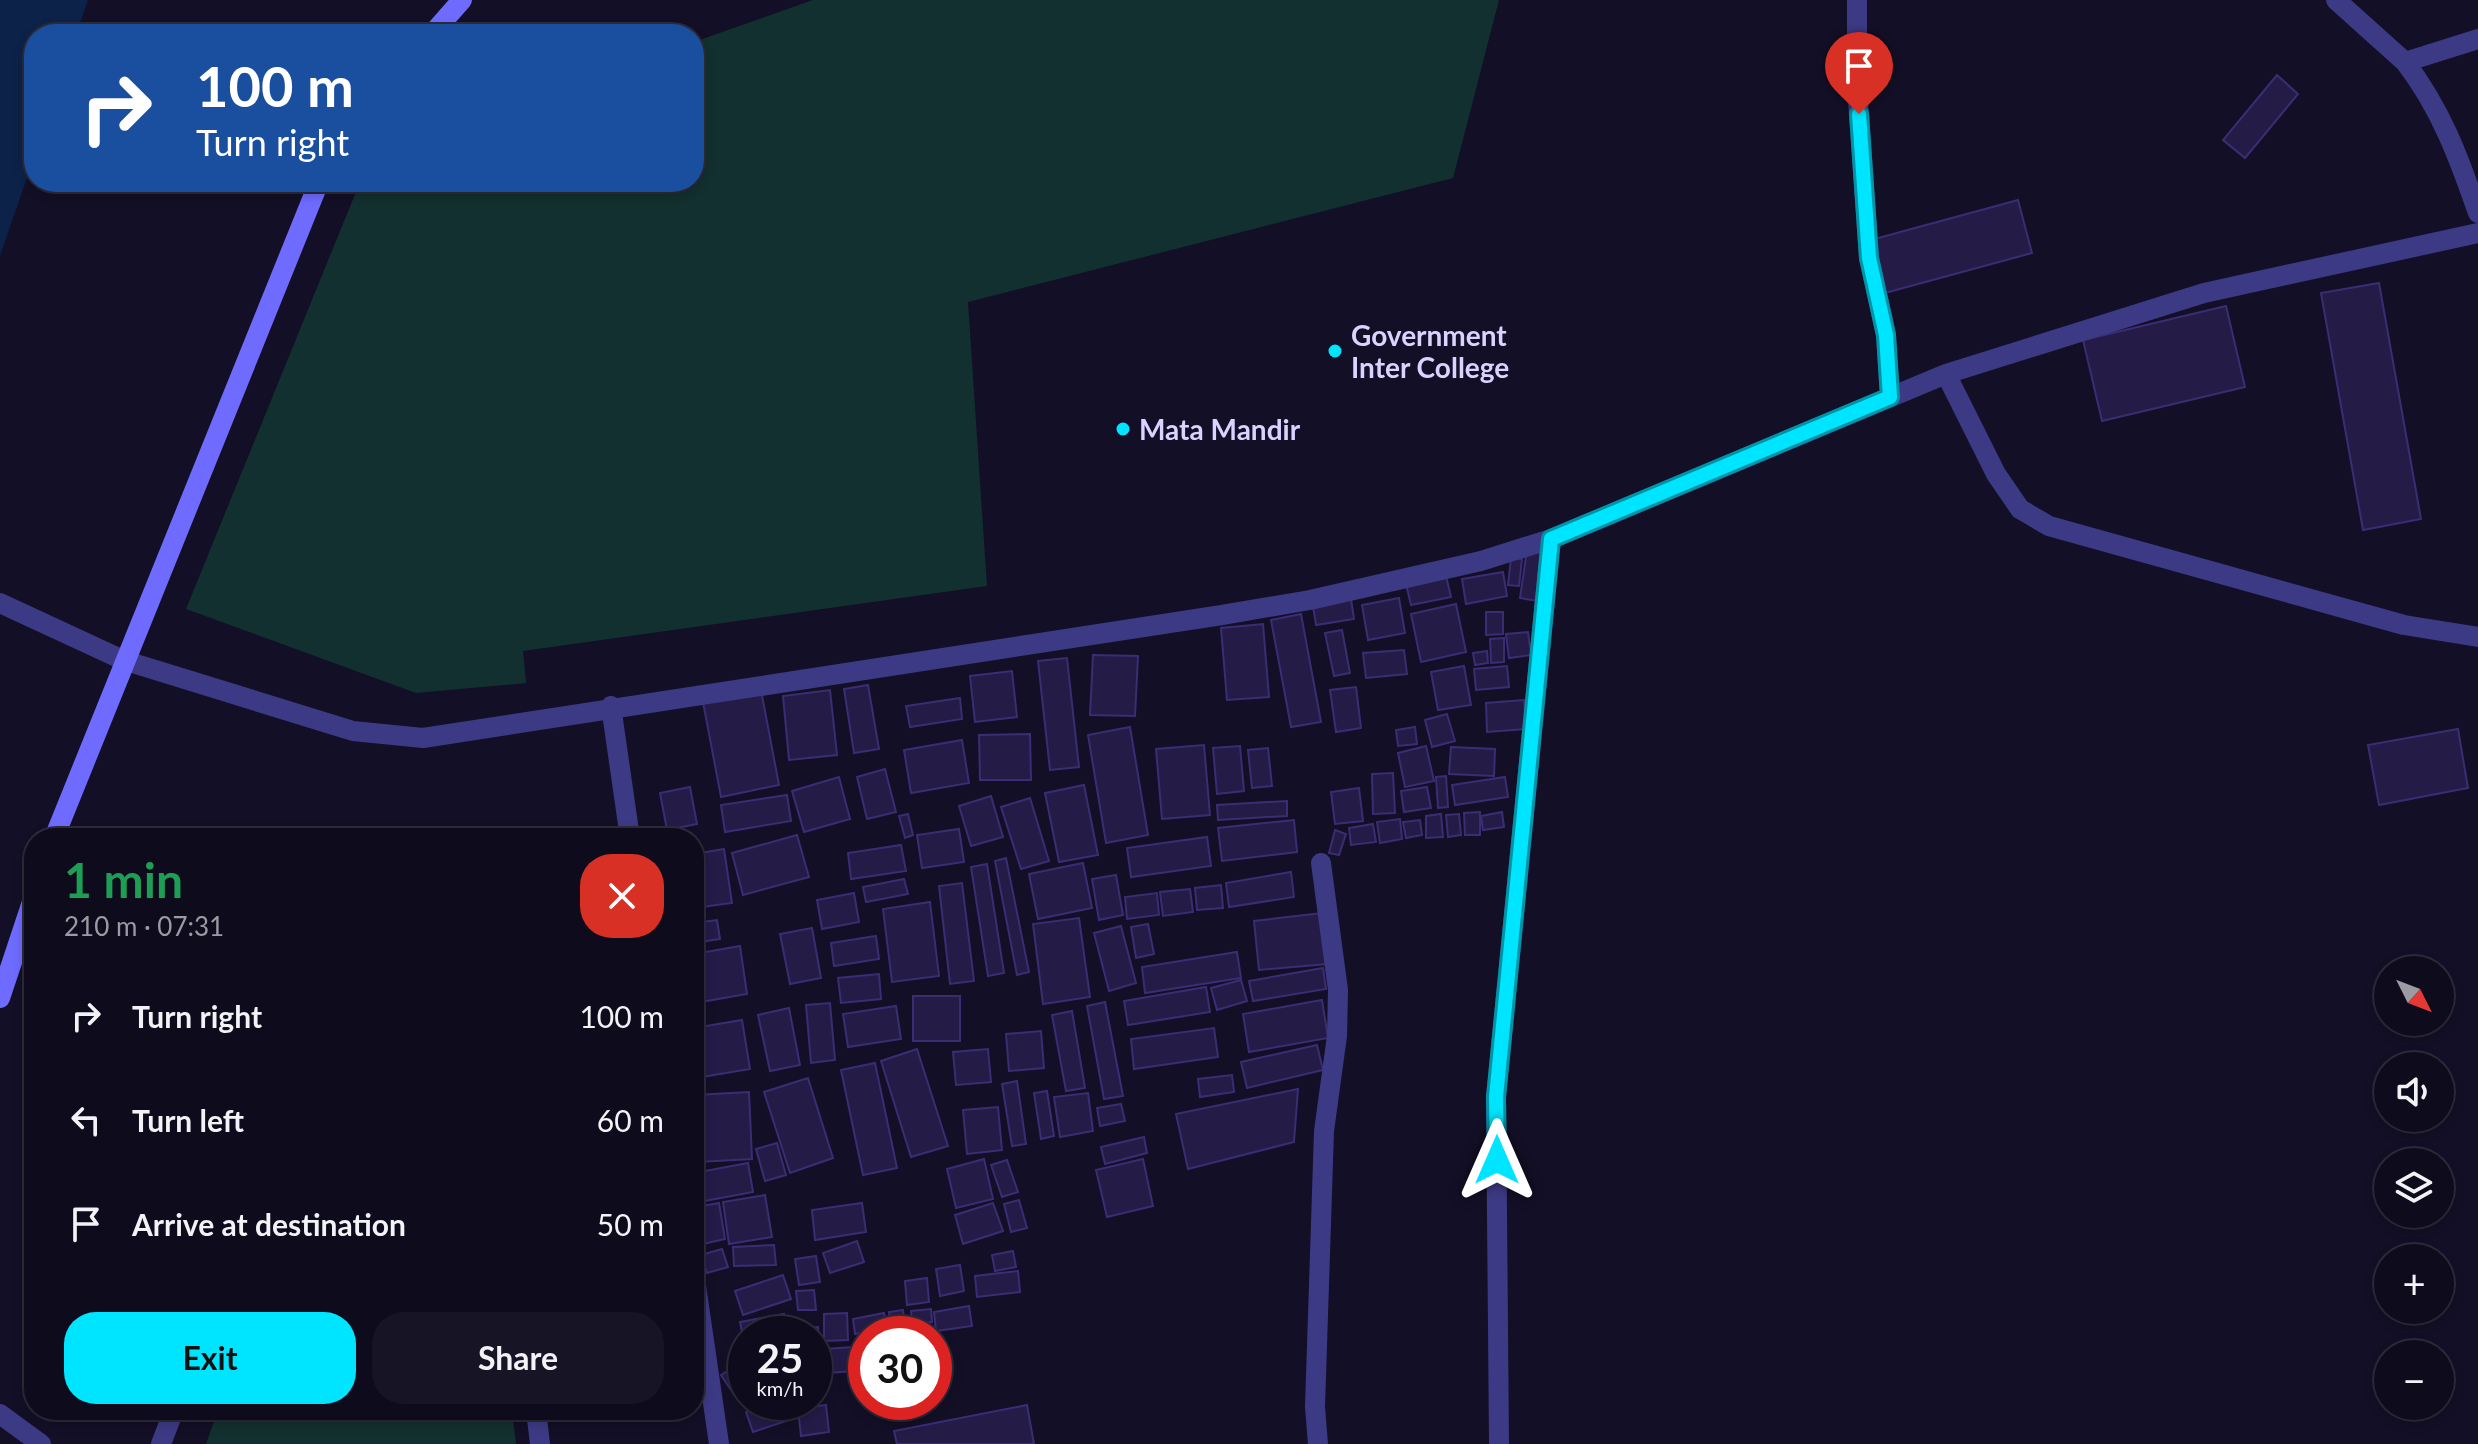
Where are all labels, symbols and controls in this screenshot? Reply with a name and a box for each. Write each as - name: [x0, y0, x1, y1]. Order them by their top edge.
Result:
- pin: [1825, 32, 1893, 114]
- icon: arrive: [1837, 44, 1881, 88]
- text: 100 m: [196, 52, 354, 119]
- icon: right: [64, 56, 168, 160]
- text: Turn right: [196, 120, 349, 164]
- place label: Government Inter College: [1351, 318, 1509, 384]
- marker: Government Inter College: [1326, 342, 1344, 360]
- place label: Mata Mandir: [1139, 412, 1301, 446]
- marker: Mata Mandir: [1114, 420, 1132, 438]
- text: 1 min: [64, 851, 183, 908]
- button: close: [580, 854, 664, 938]
- text: 210 m · 07:31: [64, 910, 224, 942]
- north arrow: [2374, 956, 2454, 1036]
- map controls: [2374, 956, 2454, 1420]
- icon: right: [64, 994, 108, 1038]
- text: Turn right: [132, 998, 262, 1034]
- text: 100 m: [579, 998, 664, 1034]
- button: sound: [2374, 1052, 2454, 1132]
- icon: left: [64, 1098, 108, 1142]
- text: Turn left: [132, 1102, 244, 1138]
- text: 60 m: [597, 1102, 664, 1138]
- position arrow: [1455, 1118, 1539, 1202]
- button: layers: [2374, 1148, 2454, 1228]
- icon: arrive: [64, 1202, 108, 1246]
- text: Arrive at destination: [132, 1206, 406, 1242]
- text: 50 m: [597, 1206, 664, 1242]
- button: +: [2374, 1244, 2454, 1324]
- button: Exit: [64, 1312, 356, 1404]
- button: Share: [372, 1312, 664, 1404]
- speed limit sign: 30: [848, 1316, 952, 1420]
- text: 25: [757, 1334, 803, 1382]
- button: −: [2374, 1340, 2454, 1420]
- text: km/h: [757, 1376, 803, 1400]

